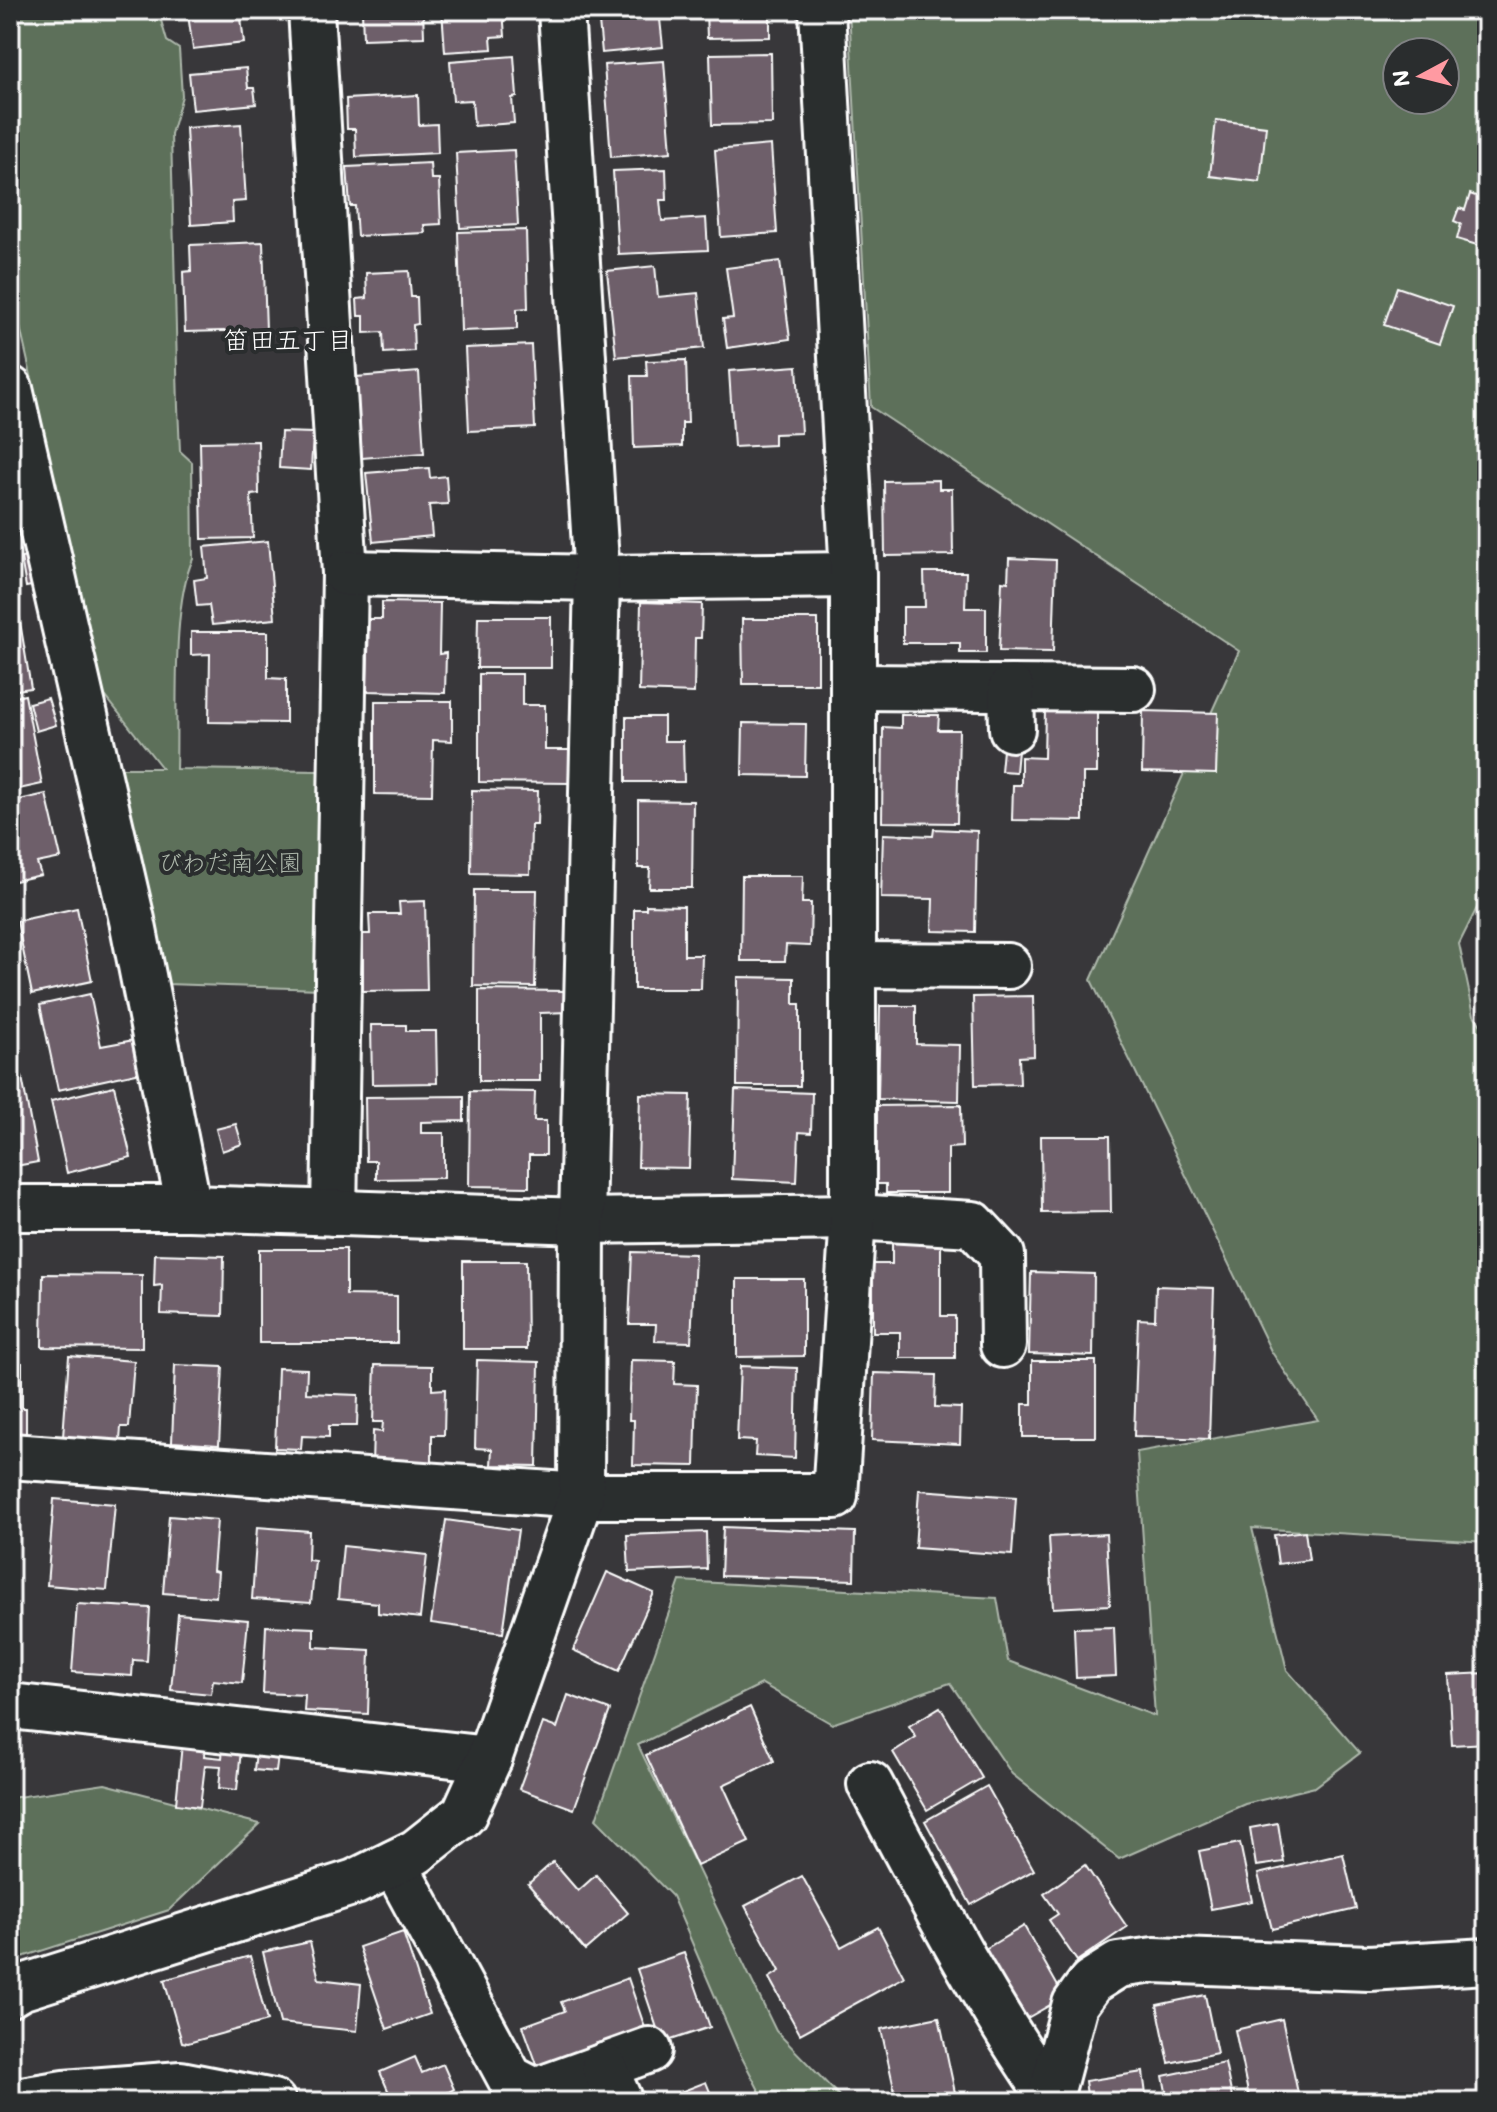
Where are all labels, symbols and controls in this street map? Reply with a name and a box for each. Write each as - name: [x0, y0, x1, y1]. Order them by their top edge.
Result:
- north arrow: [1381, 36, 1461, 116]
- text: N: [1385, 68, 1416, 89]
- district label: 笛田五丁目: [223, 322, 353, 356]
- park label: びわだ南公園: [158, 846, 302, 877]

